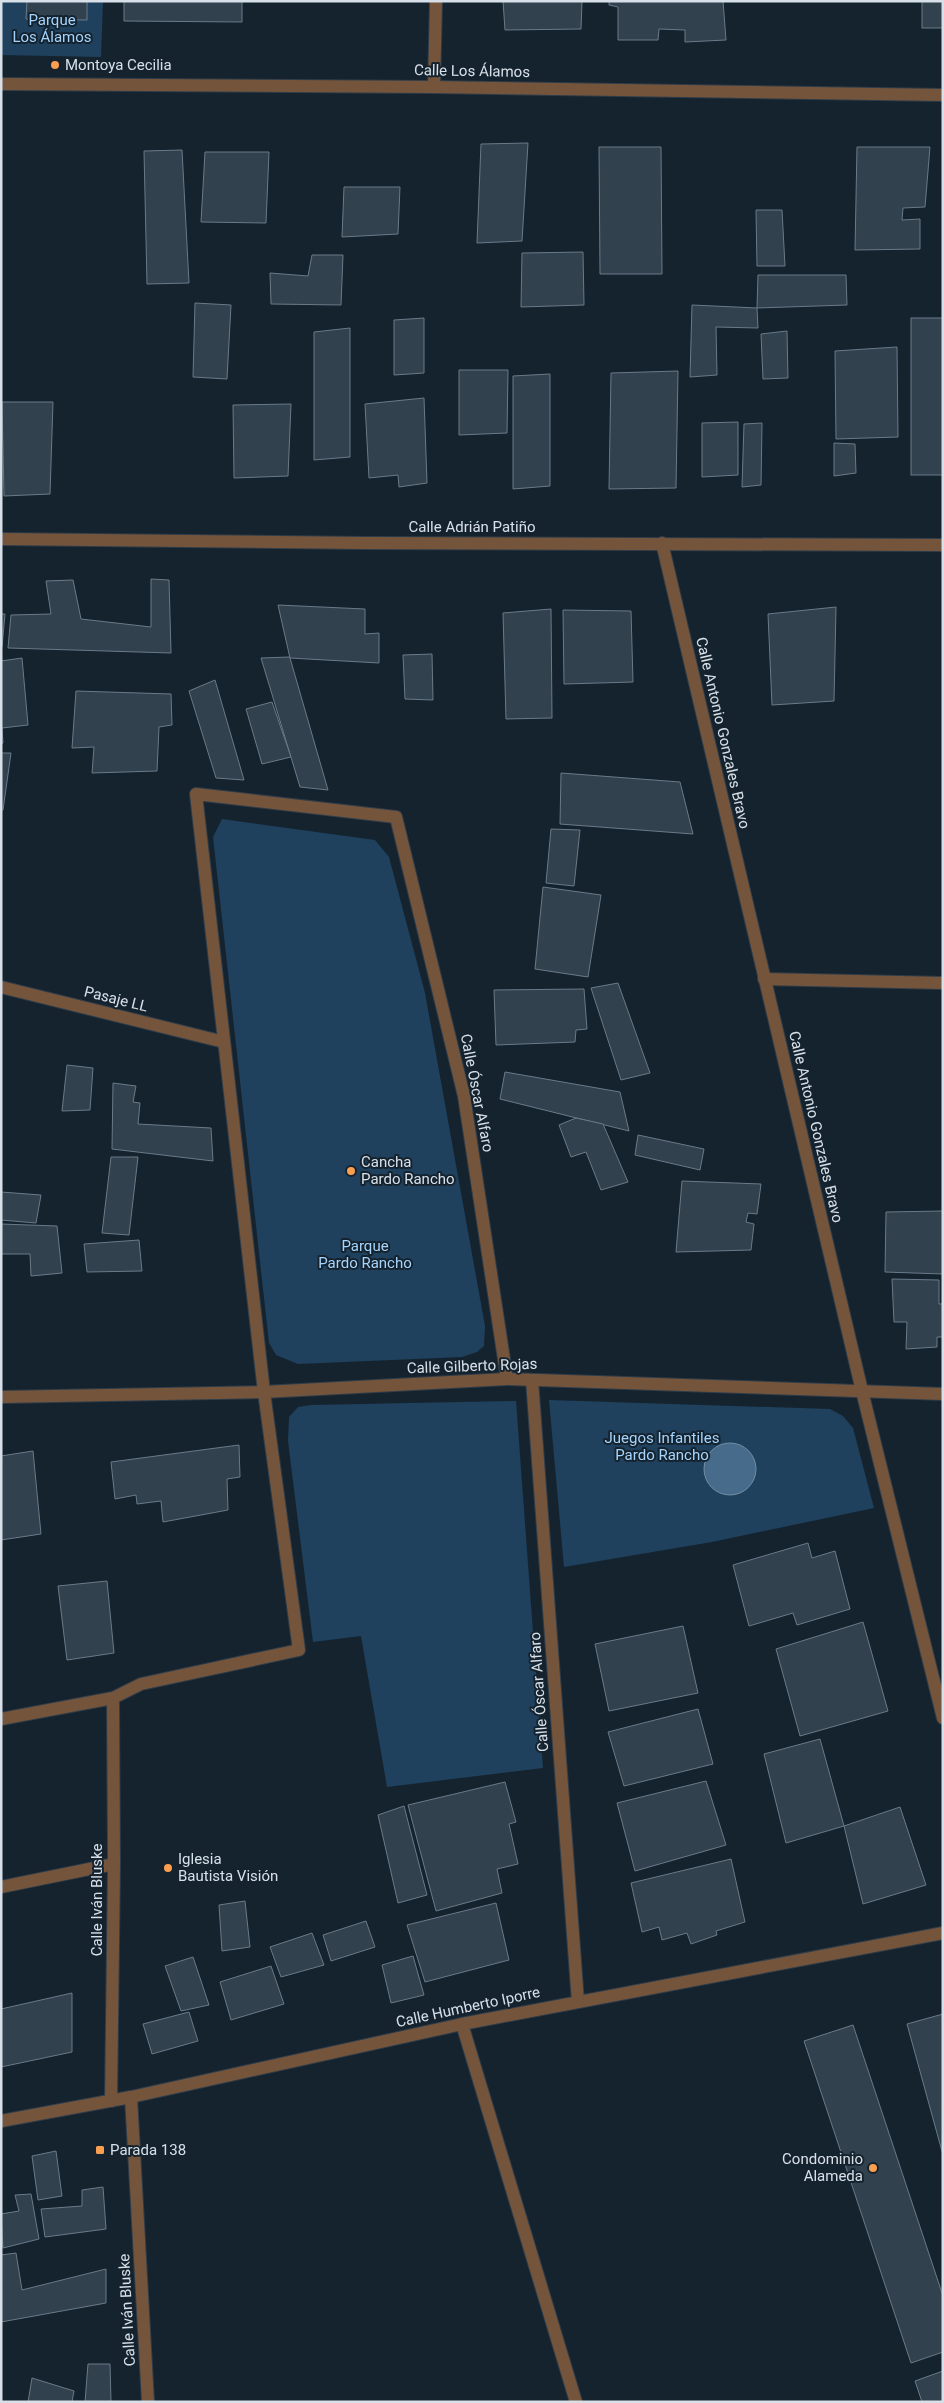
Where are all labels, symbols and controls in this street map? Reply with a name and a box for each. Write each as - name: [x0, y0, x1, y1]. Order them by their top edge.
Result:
- park label: Parque Los Álamos: [12, 11, 92, 46]
- place label: Montoya Cecilia: [65, 56, 172, 74]
- marker: Montoya Cecilia: [49, 59, 61, 71]
- street label: Calle Los Álamos: [414, 61, 530, 81]
- street label: Calle Adrián Patiño: [409, 518, 535, 536]
- street label: Calle Antonio Gonzales Bravo: [692, 635, 754, 831]
- street label: Pasaje LL: [82, 982, 150, 1016]
- street label: Calle Antonio Gonzales Bravo: [785, 1029, 847, 1225]
- street label: Calle Óscar Alfaro: [457, 1032, 497, 1154]
- place label: Cancha Pardo Rancho: [361, 1153, 455, 1188]
- marker: Cancha Pardo Rancho: [345, 1165, 357, 1177]
- park label: Parque Pardo Rancho: [318, 1237, 412, 1272]
- street label: Calle Gilberto Rojas: [406, 1355, 538, 1377]
- park label: Juegos Infantiles Pardo Rancho: [605, 1429, 719, 1464]
- street label: Calle Óscar Alfaro: [526, 1631, 552, 1753]
- street label: Calle Iván Bluske: [88, 1844, 106, 1956]
- place label: Iglesia Bautista Visión: [178, 1850, 278, 1885]
- marker: Iglesia Bautista Visión: [162, 1862, 174, 1874]
- street label: Calle Humberto Iporre: [394, 1983, 542, 2031]
- place label: Parada 138: [110, 2141, 186, 2159]
- marker: Parada 138: [94, 2144, 106, 2156]
- place label: Condominio Alameda: [782, 2150, 863, 2185]
- marker: Condominio Alameda: [867, 2162, 879, 2174]
- street label: Calle Iván Bluske: [115, 2253, 139, 2367]

